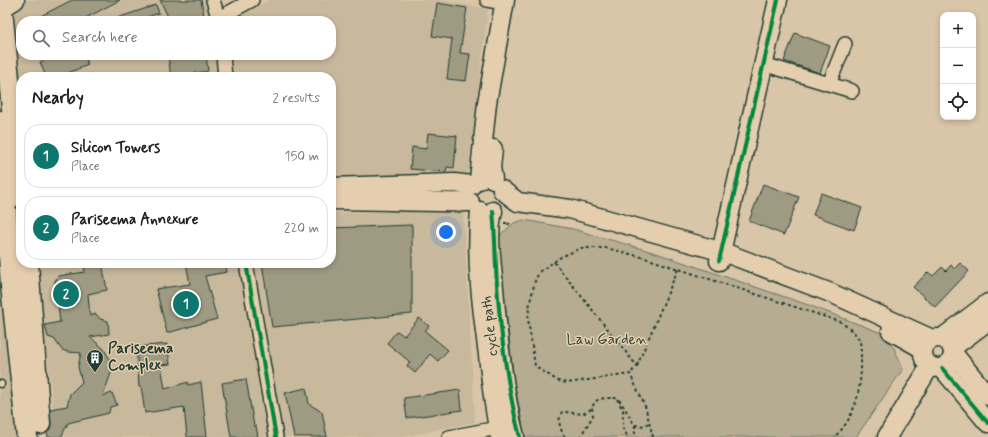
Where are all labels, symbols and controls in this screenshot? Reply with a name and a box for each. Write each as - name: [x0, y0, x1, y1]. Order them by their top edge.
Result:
- map controls: [940, 12, 976, 120]
- button: +: [940, 12, 976, 48]
- search box: [16, 16, 336, 60]
- icon: search: [30, 27, 52, 49]
- text: Search here: [62, 28, 138, 48]
- button: −: [940, 48, 976, 84]
- button: locate: [940, 84, 976, 120]
- text: Nearby: [32, 87, 84, 109]
- text: 2 results: [273, 90, 320, 107]
- text: Silicon Towers: [71, 138, 160, 158]
- text: 1: [43, 148, 49, 165]
- text: 150 m: [285, 148, 319, 165]
- text: Place: [71, 158, 100, 175]
- text: Pariseema Annexure: [71, 210, 198, 230]
- text: 2: [43, 220, 49, 237]
- text: 220 m: [284, 220, 319, 237]
- your location: [436, 222, 456, 242]
- text: Place: [71, 230, 100, 247]
- pin: 2: [53, 279, 79, 309]
- pin: 1: [173, 289, 199, 319]
- street label: cycle path: [477, 295, 503, 357]
- park label: Law Garden: [567, 330, 648, 350]
- place label: Pariseema Complex: [108, 339, 173, 376]
- building icon: Pariseema Complex: [85, 348, 105, 373]

